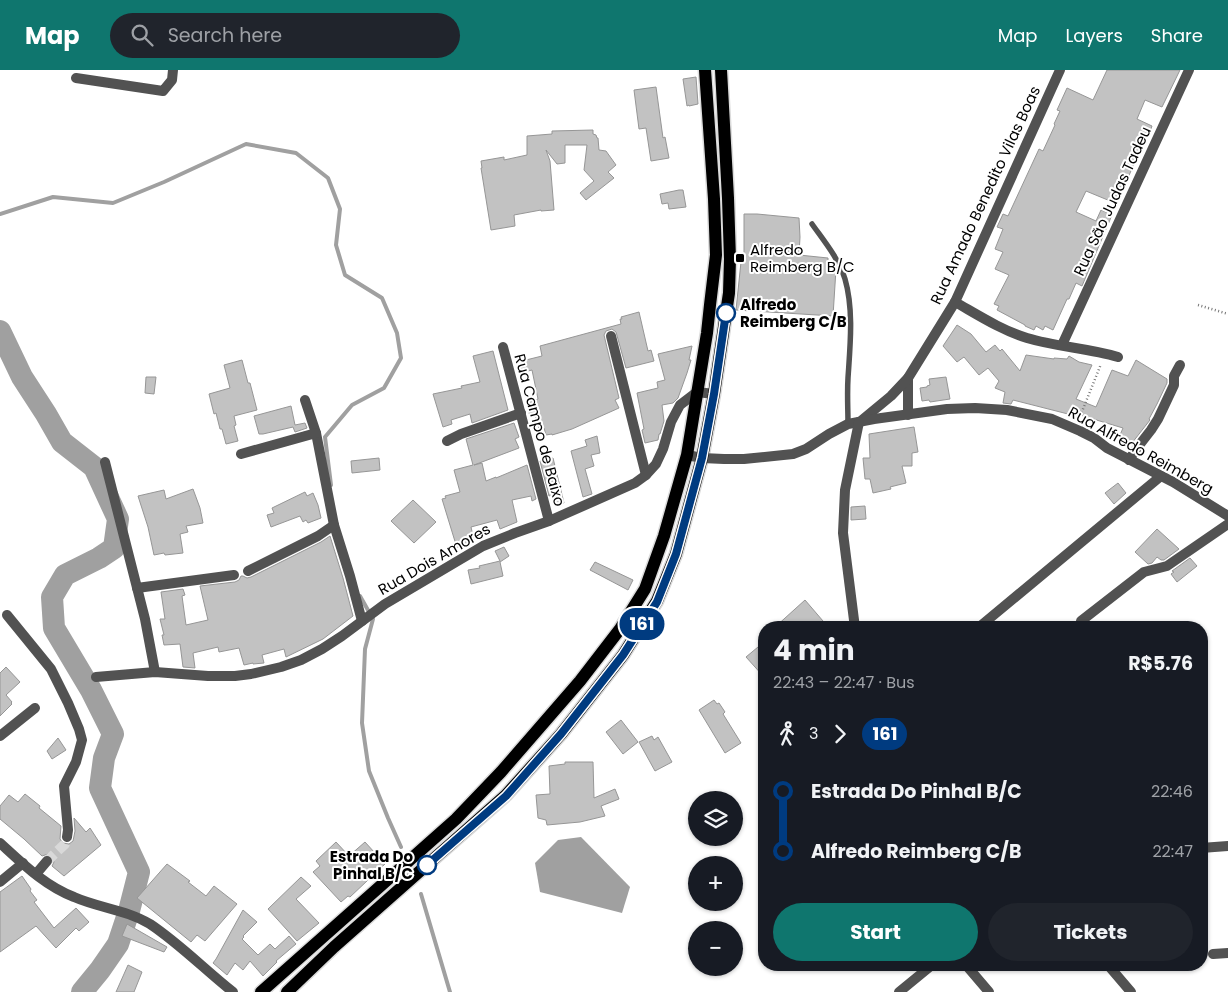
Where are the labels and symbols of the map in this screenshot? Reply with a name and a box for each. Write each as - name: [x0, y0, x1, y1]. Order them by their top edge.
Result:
- street label: Rua Amado Benedito Vilas Boas: [925, 82, 1045, 308]
- street label: Rua São Judas Tadeu: [1068, 123, 1156, 279]
- place label: Alfredo Reimberg B/C: [750, 239, 855, 277]
- marker: Alfredo Reimberg B/C: [734, 252, 746, 264]
- place label: Alfredo Reimberg C/B: [740, 294, 847, 332]
- marker: Alfredo Reimberg C/B: [716, 303, 736, 323]
- street label: Rua Campo de Baixo: [510, 351, 570, 509]
- street label: Rua Alfredo Reimberg: [1065, 401, 1217, 499]
- street label: Rua Dois Amores: [374, 518, 494, 600]
- line badge: 161: [613, 608, 671, 640]
- place label: Estrada Do Pinhal B/C: [330, 846, 413, 884]
- marker: Estrada Do Pinhal B/C: [417, 855, 437, 875]

